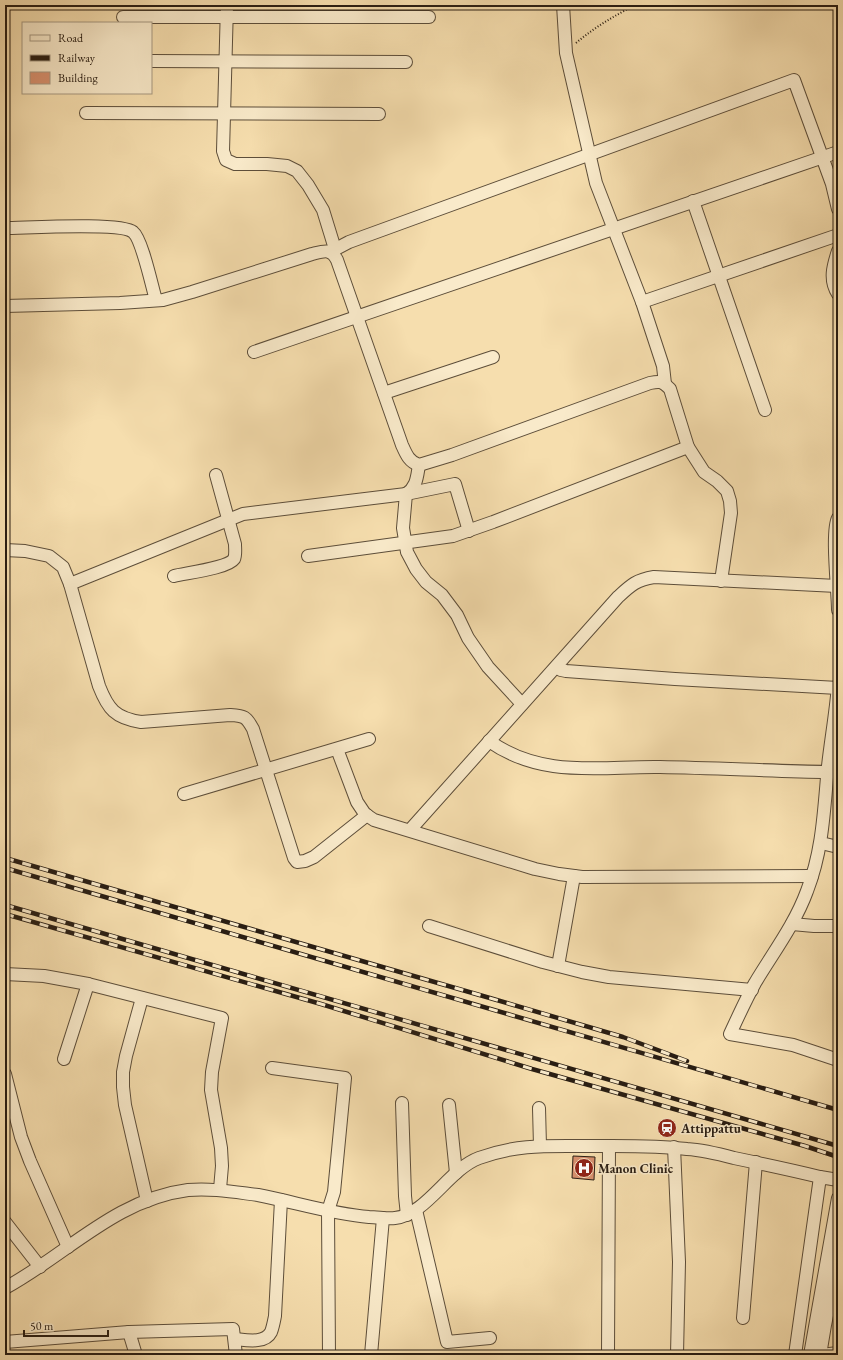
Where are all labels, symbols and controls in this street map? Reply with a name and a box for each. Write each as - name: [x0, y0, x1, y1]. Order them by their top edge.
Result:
- legend: [22, 22, 152, 94]
- text: Road: [58, 30, 84, 46]
- text: Railway: [58, 50, 96, 66]
- text: Building: [58, 70, 99, 86]
- station icon: Attippattu: [656, 1117, 678, 1139]
- place label: Attippattu: [680, 1120, 742, 1137]
- hospital icon: Manon Clinic: [573, 1157, 595, 1179]
- place label: Manon Clinic: [598, 1160, 674, 1177]
- scale bar: [24, 1312, 108, 1338]
- text: 50 m: [30, 1318, 54, 1334]

